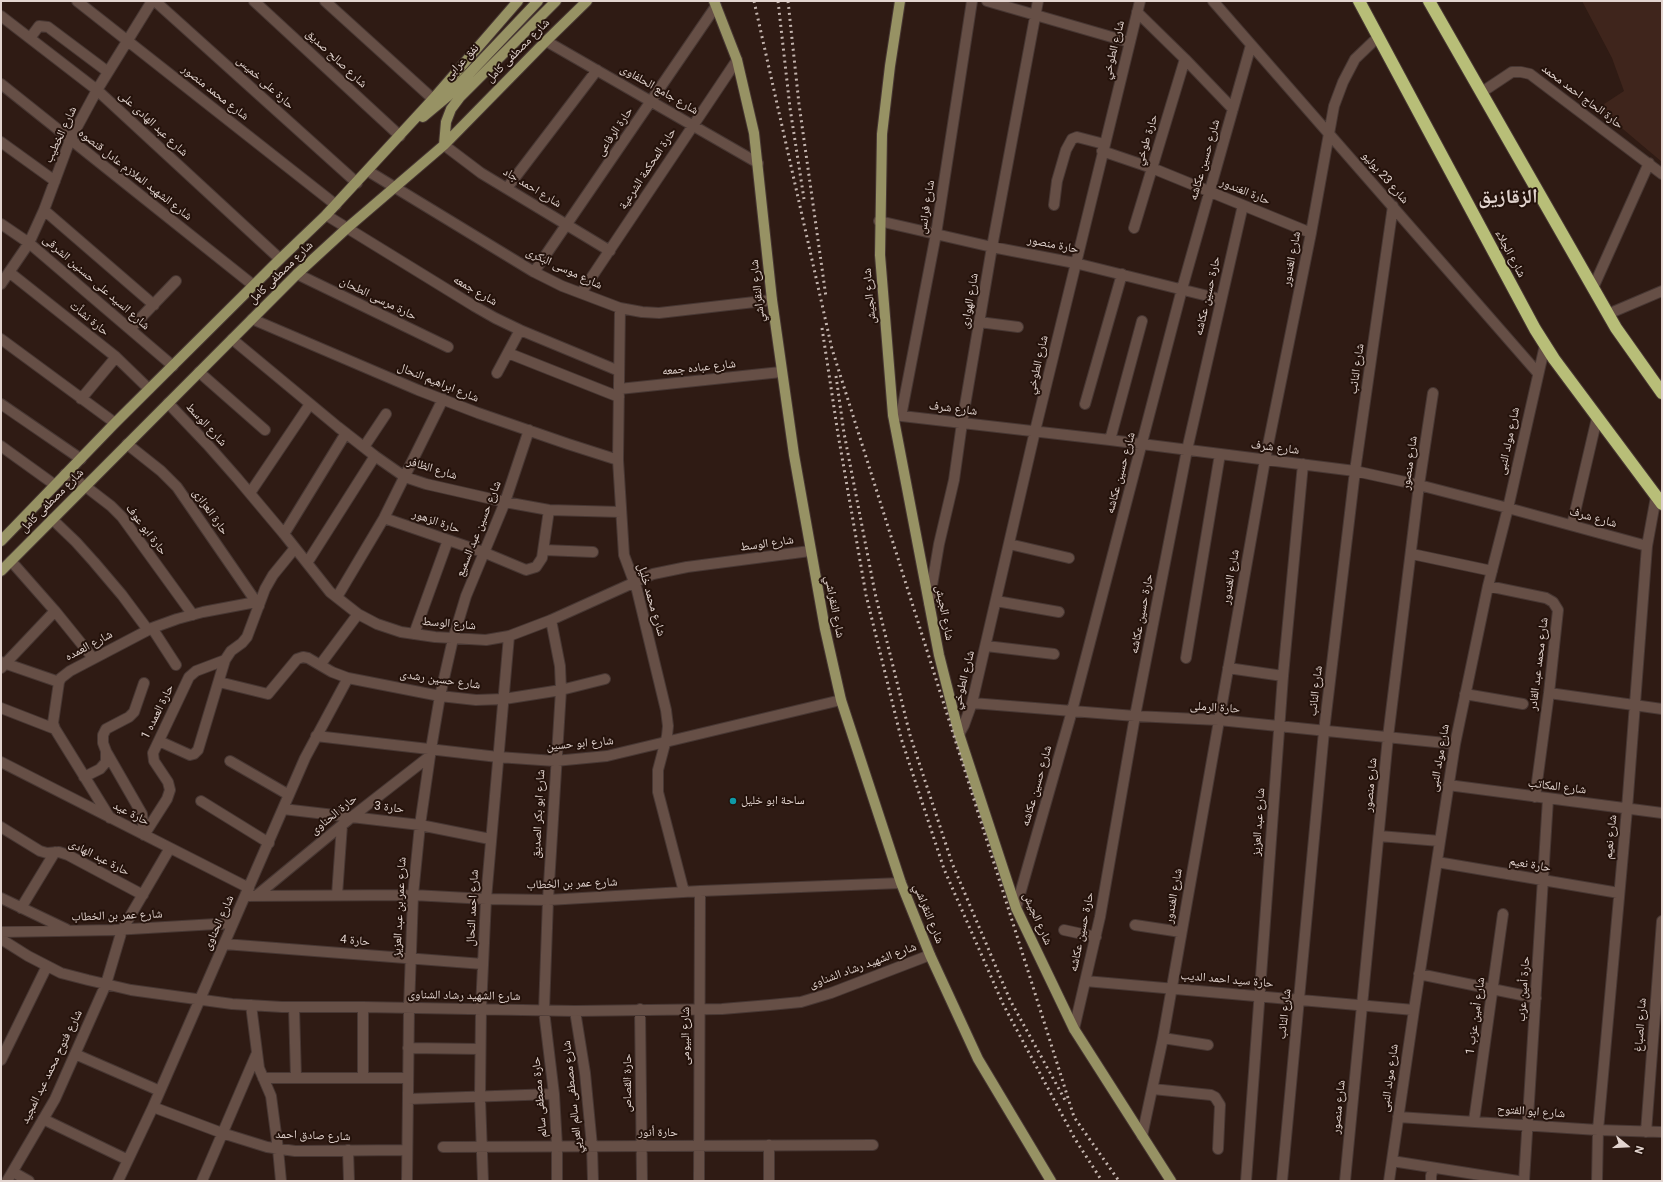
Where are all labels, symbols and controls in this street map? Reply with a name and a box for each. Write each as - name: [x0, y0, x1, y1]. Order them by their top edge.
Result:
- street label: شارع مصطفى كامل: [483, 16, 553, 86]
- street label: شارع الطوخي: [1100, 19, 1128, 81]
- street label: شارع صالح صديق: [302, 27, 370, 91]
- street label: نفق عرابى: [442, 41, 482, 83]
- street label: حارة على خميس: [233, 53, 297, 113]
- street label: شارع محمد منصور: [178, 62, 252, 124]
- street label: شارع جامع الحلفاوى: [617, 62, 701, 118]
- street label: حارة الحاج احمد محمد: [1538, 62, 1626, 132]
- street label: شارع عبد الهادى على: [115, 88, 191, 160]
- street label: شارع الخطيب: [42, 104, 80, 166]
- street label: حارة الرفاعى: [593, 105, 637, 159]
- street label: حارة طوخي: [1132, 113, 1162, 167]
- street label: شارع حسين عكاشه: [1187, 118, 1223, 202]
- street label: حارة المحكمة الشرعية: [616, 125, 680, 213]
- street label: شارع الشهيد الملازم عادل قنصوه: [75, 126, 195, 224]
- street label: شارع 23 يوليو: [1358, 149, 1412, 207]
- street label: شارع احمد جاد: [500, 165, 564, 211]
- street label: حارة الغندور: [1218, 175, 1272, 209]
- street label: شارع فرانس: [916, 179, 938, 235]
- district label: الزقازيق: [1478, 186, 1538, 210]
- street label: شارع الجلاء: [1491, 228, 1529, 280]
- street label: شارع الغندور: [1280, 230, 1304, 288]
- street label: شارع السيد على حسنين الشرقى: [39, 233, 153, 333]
- street label: حارة منصور: [1026, 233, 1080, 257]
- street label: شارع مصطفى كامل: [246, 238, 316, 308]
- street label: شارع موسى البكرى: [523, 245, 605, 293]
- street label: حارة حسين عكاشه: [1192, 255, 1224, 337]
- street label: شارع النقراشي: [748, 259, 768, 323]
- street label: شارع الجيش: [860, 268, 880, 324]
- street label: شارع الهوارى: [958, 272, 982, 330]
- street label: شارع جمعه: [450, 273, 500, 309]
- street label: حارة مرسى الطحان: [337, 274, 419, 324]
- street label: حارة نشأت: [66, 299, 112, 339]
- street label: شارع الطوخي: [1024, 334, 1052, 396]
- street label: شارع النائب: [1346, 343, 1368, 395]
- street label: شارع عباده جمعه: [661, 357, 737, 379]
- street label: شارع ابراهيم النحال: [395, 360, 481, 406]
- street label: شارع شرف: [928, 399, 978, 419]
- street label: شارع الوسط: [182, 400, 230, 450]
- street label: شارع مولد النبى: [1495, 406, 1523, 476]
- street label: شارع حسين عكاشه: [1103, 431, 1139, 515]
- street label: شارع منصور: [1399, 435, 1421, 491]
- street label: شارع شرف: [1250, 438, 1300, 458]
- street label: شارع الظافر: [405, 455, 459, 483]
- street label: شارع مصطفى كامل: [17, 466, 87, 536]
- street label: شارع حسين عبد السميع: [453, 479, 505, 579]
- street label: حارة العزازى: [189, 486, 231, 538]
- street label: حارة ابو عوف: [122, 502, 170, 558]
- street label: شارع شرف: [1568, 505, 1618, 531]
- street label: حارة الزهور: [410, 507, 462, 537]
- street label: شارع الوسط: [739, 533, 795, 555]
- street label: شارع الغندور: [1219, 548, 1243, 606]
- street label: شارع محمد خليل: [634, 562, 668, 638]
- street label: حارة حسين عكاشه: [1127, 573, 1157, 655]
- street label: شارع النقراشي: [821, 575, 847, 639]
- street label: شارع الجيش: [932, 584, 956, 642]
- street label: شارع الوسط: [421, 614, 477, 634]
- street label: شارع محمد عبد القادر: [1526, 617, 1552, 711]
- street label: شارع العمده: [63, 628, 115, 664]
- street label: شارع الطوخي: [950, 649, 978, 711]
- street label: شارع النائب: [1306, 665, 1326, 717]
- street label: شارع حسين رشدى: [399, 667, 481, 693]
- street label: حارة العمده 1: [139, 682, 177, 742]
- street label: حارة الرملى: [1190, 699, 1240, 717]
- street label: شارع مولد النبى: [1427, 723, 1453, 793]
- street label: شارع ابو حسين: [546, 734, 614, 754]
- street label: شارع حسين عكاشه: [1019, 744, 1055, 828]
- street label: شارع منصور: [1361, 757, 1381, 813]
- street label: شارع ابو بكر الصديق: [529, 769, 549, 859]
- street label: شارع المكاتب: [1527, 776, 1587, 798]
- street label: شارع عبد العزيز: [1249, 787, 1269, 857]
- street label: حارة الحناوى: [308, 792, 360, 838]
- place label: ساحة ابو خليل: [741, 794, 805, 808]
- marker: ساحة ابو خليل: [728, 796, 738, 806]
- street label: حارة عيد: [110, 799, 152, 829]
- street label: حارة 3: [373, 799, 405, 817]
- street label: شارع نعيم: [1602, 814, 1620, 860]
- street label: حارة عبد الهادى: [66, 836, 132, 880]
- street label: حارة نعيم: [1508, 854, 1552, 876]
- street label: شارع عمر بن عبد العزيز: [390, 857, 410, 957]
- street label: شارع الغندور: [1162, 867, 1186, 925]
- street label: شارع احمد النحال: [464, 869, 482, 947]
- street label: شارع عمر بن الخطاب: [526, 875, 618, 893]
- street label: شارع النقراشي: [909, 882, 947, 946]
- street label: شارع الجيش: [1019, 891, 1055, 947]
- street label: حارة حسين عكاشه: [1067, 891, 1097, 973]
- street label: شارع الحناوى: [200, 893, 238, 953]
- street label: شارع عمر بن الخطاب: [71, 907, 163, 925]
- street label: حارة 4: [339, 933, 371, 949]
- street label: شارع الشهيد رشاد الشناوى: [807, 940, 919, 992]
- street label: حارة أمين عزب: [1515, 956, 1533, 1022]
- street label: حارة سيد احمد الديب: [1180, 969, 1274, 991]
- street label: شارع أمين عزب 1: [1463, 976, 1489, 1056]
- street label: شارع الشهيد رشاد الشناوى: [407, 988, 521, 1004]
- street label: شارع النائب: [1275, 988, 1295, 1040]
- street label: شارع الصباغ: [1632, 997, 1650, 1053]
- street label: شارع البيومى: [679, 1007, 693, 1065]
- street label: شارع فتوح محمد عبد المجيد: [18, 1008, 86, 1126]
- street label: شارع مصطفى سالم العربي: [560, 1040, 586, 1154]
- street label: شارع مولد النبى: [1378, 1043, 1402, 1113]
- street label: حارة القصاص: [621, 1054, 635, 1112]
- street label: حارة مصطفى سالم: [529, 1056, 551, 1138]
- street label: شارع منصور: [1329, 1079, 1349, 1135]
- street label: شارع ابو الفتوح: [1497, 1102, 1565, 1122]
- street label: حارة أنور: [638, 1126, 678, 1140]
- north arrow: [1607, 1126, 1647, 1166]
- street label: شارع صادق احمد: [275, 1127, 351, 1145]
- text: N: [1632, 1144, 1646, 1156]

